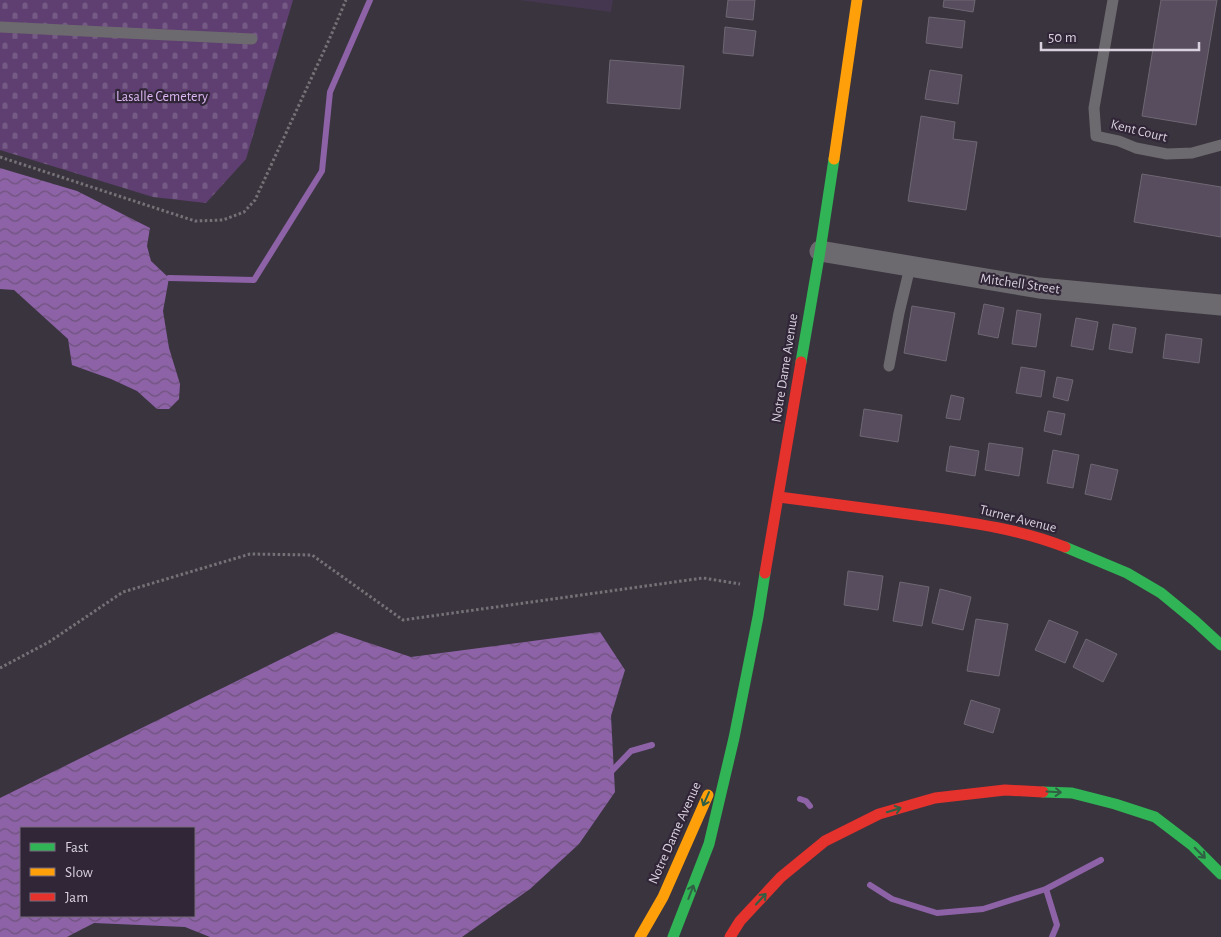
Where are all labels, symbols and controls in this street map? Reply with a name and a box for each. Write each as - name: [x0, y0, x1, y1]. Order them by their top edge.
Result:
- scale bar: [1041, 20, 1198, 52]
- text: 50 m: [1048, 30, 1077, 45]
- park label: Lasalle Cemetery: [116, 90, 208, 104]
- street label: Kent Court: [1109, 117, 1169, 145]
- street label: Mitchell Street: [979, 272, 1061, 297]
- street label: Notre Dame Avenue: [769, 313, 801, 423]
- street label: Turner Avenue: [978, 503, 1058, 535]
- street label: Notre Dame Avenue: [646, 780, 704, 886]
- one-way arrow: [1046, 788, 1062, 797]
- one-way arrow: [701, 791, 711, 806]
- one-way arrow: [885, 805, 901, 815]
- legend: [20, 827, 195, 917]
- text: Fast: [65, 840, 89, 855]
- one-way arrow: [1194, 847, 1207, 859]
- text: Slow: [65, 865, 93, 880]
- one-way arrow: [687, 884, 696, 900]
- text: Jam: [65, 890, 88, 905]
- one-way arrow: [755, 893, 767, 906]

